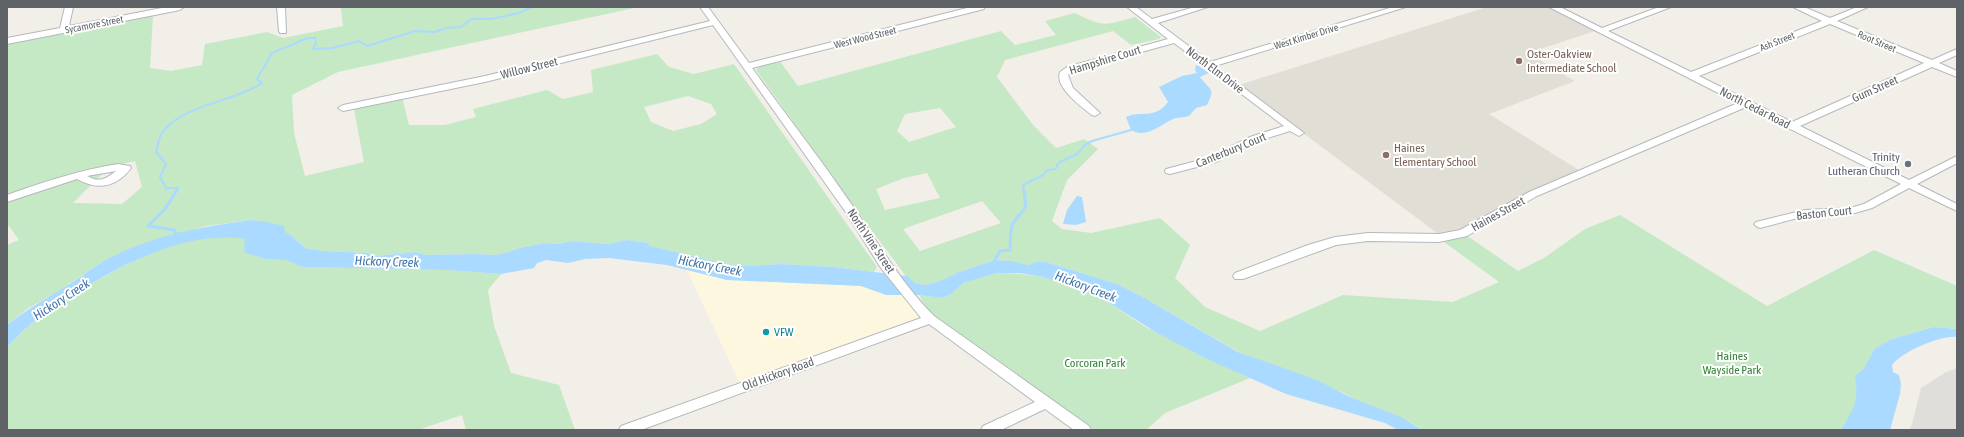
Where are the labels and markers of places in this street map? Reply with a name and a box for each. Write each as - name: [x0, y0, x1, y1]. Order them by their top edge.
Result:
- place label: Oster-Oakview Intermediate School: [1527, 47, 1617, 75]
- marker: Oster-Oakview Intermediate School: [1514, 56, 1524, 66]
- place label: Haines Elementary School: [1394, 141, 1477, 169]
- marker: Haines Elementary School: [1381, 150, 1391, 160]
- place label: Trinity Lutheran Church: [1828, 150, 1900, 178]
- marker: Trinity Lutheran Church: [1903, 159, 1913, 169]
- place label: VFW: [774, 325, 794, 339]
- marker: VFW: [761, 327, 771, 337]

